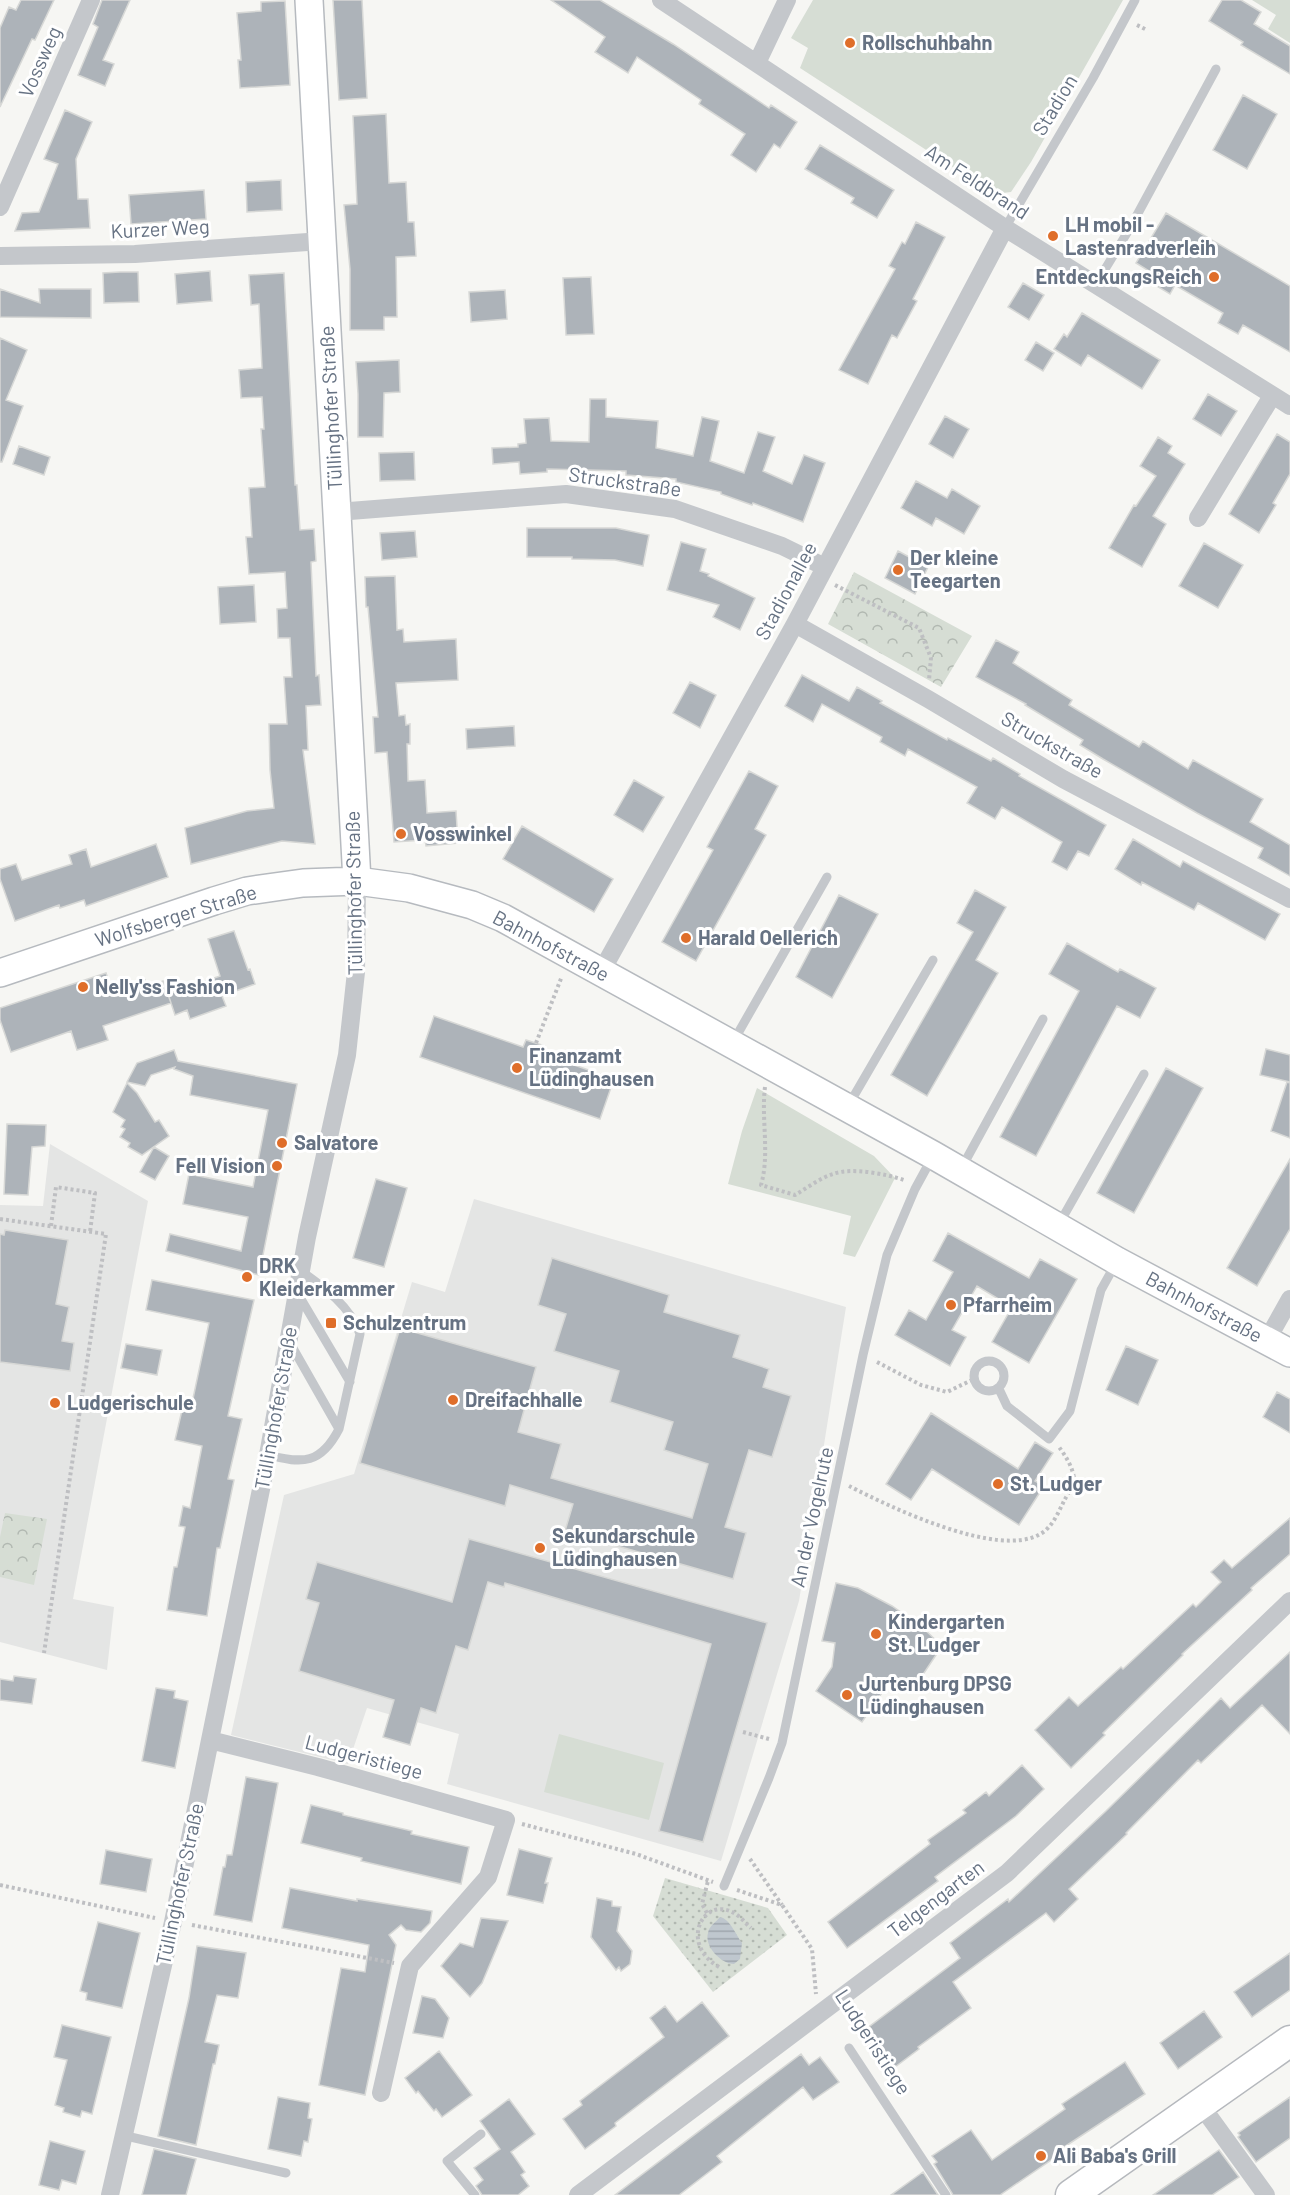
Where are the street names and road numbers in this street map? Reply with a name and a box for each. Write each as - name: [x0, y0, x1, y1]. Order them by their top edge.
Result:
- street label: Vossweg: [13, 22, 65, 101]
- street label: Stadion: [1027, 70, 1082, 139]
- street label: Am Feldbrand: [921, 139, 1034, 224]
- street label: Kurzer Weg: [110, 213, 210, 243]
- street label: Tüllinghofer Straße: [314, 325, 346, 491]
- street label: Struckstraße: [567, 461, 683, 501]
- street label: Stadionallee: [749, 537, 821, 644]
- street label: Struckstraße: [997, 705, 1108, 783]
- street label: Tüllinghofer Straße: [340, 810, 366, 976]
- street label: Wolfsberger Straße: [92, 879, 259, 951]
- street label: Bahnhofstraße: [489, 904, 614, 986]
- street label: Bahnhofstraße: [1142, 1265, 1267, 1347]
- street label: Tüllinghofer Straße: [249, 1325, 301, 1491]
- street label: An der Vogelrute: [784, 1444, 838, 1589]
- street label: Ludgeristiege: [303, 1729, 426, 1783]
- street label: Tüllinghofer Straße: [150, 1801, 208, 1967]
- street label: Telgengarten: [883, 1854, 988, 1942]
- street label: Ludgeristiege: [831, 1984, 917, 2099]

